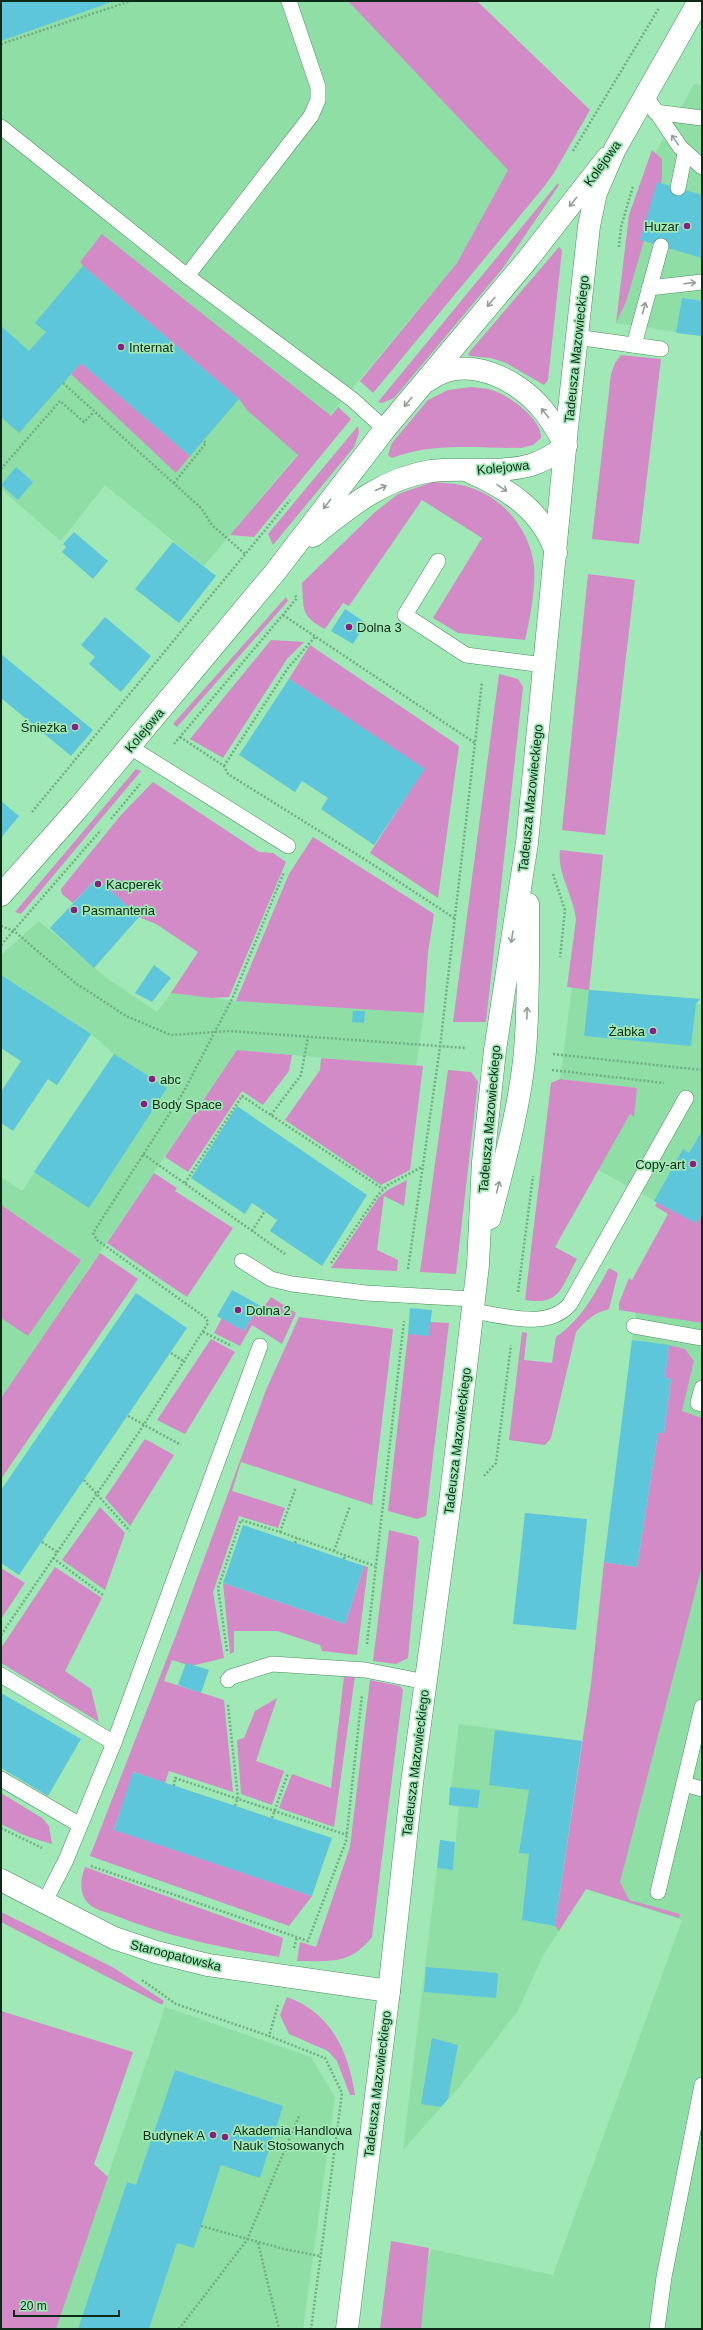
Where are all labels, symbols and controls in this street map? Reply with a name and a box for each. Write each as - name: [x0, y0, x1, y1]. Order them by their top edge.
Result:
- one-way arrow: [671, 135, 679, 146]
- street label: Kolejowa: [581, 137, 624, 189]
- one-way arrow: [569, 196, 578, 207]
- place label: Huzar: [644, 219, 680, 234]
- marker: Huzar: [682, 221, 692, 231]
- street label: Tadeusza Mazowieckiego: [561, 275, 592, 424]
- one-way arrow: [683, 279, 696, 287]
- one-way arrow: [487, 297, 496, 308]
- one-way arrow: [641, 301, 648, 314]
- place label: Internat: [129, 340, 173, 355]
- marker: Internat: [116, 342, 126, 352]
- one-way arrow: [403, 397, 412, 407]
- one-way arrow: [541, 408, 549, 419]
- street label: Kolejowa: [476, 457, 531, 478]
- one-way arrow: [375, 483, 387, 491]
- one-way arrow: [496, 484, 508, 492]
- one-way arrow: [323, 499, 331, 510]
- place label: Dolna 3: [357, 620, 402, 635]
- marker: Dolna 3: [344, 622, 354, 632]
- street label: Kolejowa: [122, 705, 168, 755]
- place label: Śnieżka: [21, 720, 68, 735]
- marker: Śnieżka: [70, 722, 80, 732]
- street label: Tadeusza Mazowieckiego: [515, 724, 546, 873]
- place label: Kacperek: [106, 877, 161, 892]
- marker: Kacperek: [93, 879, 103, 889]
- place label: Pasmanteria: [82, 903, 156, 918]
- marker: Pasmanteria: [69, 905, 79, 915]
- one-way arrow: [508, 930, 516, 943]
- one-way arrow: [523, 1007, 531, 1020]
- place label: Żabka: [609, 1024, 646, 1039]
- marker: Żabka: [648, 1026, 658, 1036]
- street label: Tadeusza Mazowieckiego: [476, 1045, 503, 1193]
- place label: abc: [160, 1072, 181, 1087]
- marker: abc: [147, 1074, 157, 1084]
- place label: Body Space: [152, 1097, 222, 1112]
- marker: Body Space: [139, 1099, 149, 1109]
- place label: Copy-art: [635, 1157, 685, 1172]
- marker: Copy-art: [688, 1159, 698, 1169]
- one-way arrow: [495, 1180, 502, 1193]
- place label: Dolna 2: [246, 1303, 291, 1318]
- marker: Dolna 2: [233, 1305, 243, 1315]
- street label: Tadeusza Mazowieckiego: [441, 1367, 474, 1515]
- street label: Tadeusza Mazowieckiego: [399, 1689, 432, 1837]
- street label: Staroopatowska: [129, 1937, 224, 1974]
- street label: Tadeusza Mazowieckiego: [361, 2010, 394, 2158]
- place label: Akademia Handlowa Nauk Stosowanych: [233, 2123, 353, 2153]
- place label: Budynek A: [143, 2128, 205, 2143]
- marker: Budynek A: [208, 2130, 218, 2140]
- marker: Akademia Handlowa Nauk Stosowanych: [220, 2132, 230, 2142]
- scale bar: [14, 2292, 119, 2318]
- text: 20 m: [20, 2299, 47, 2313]

